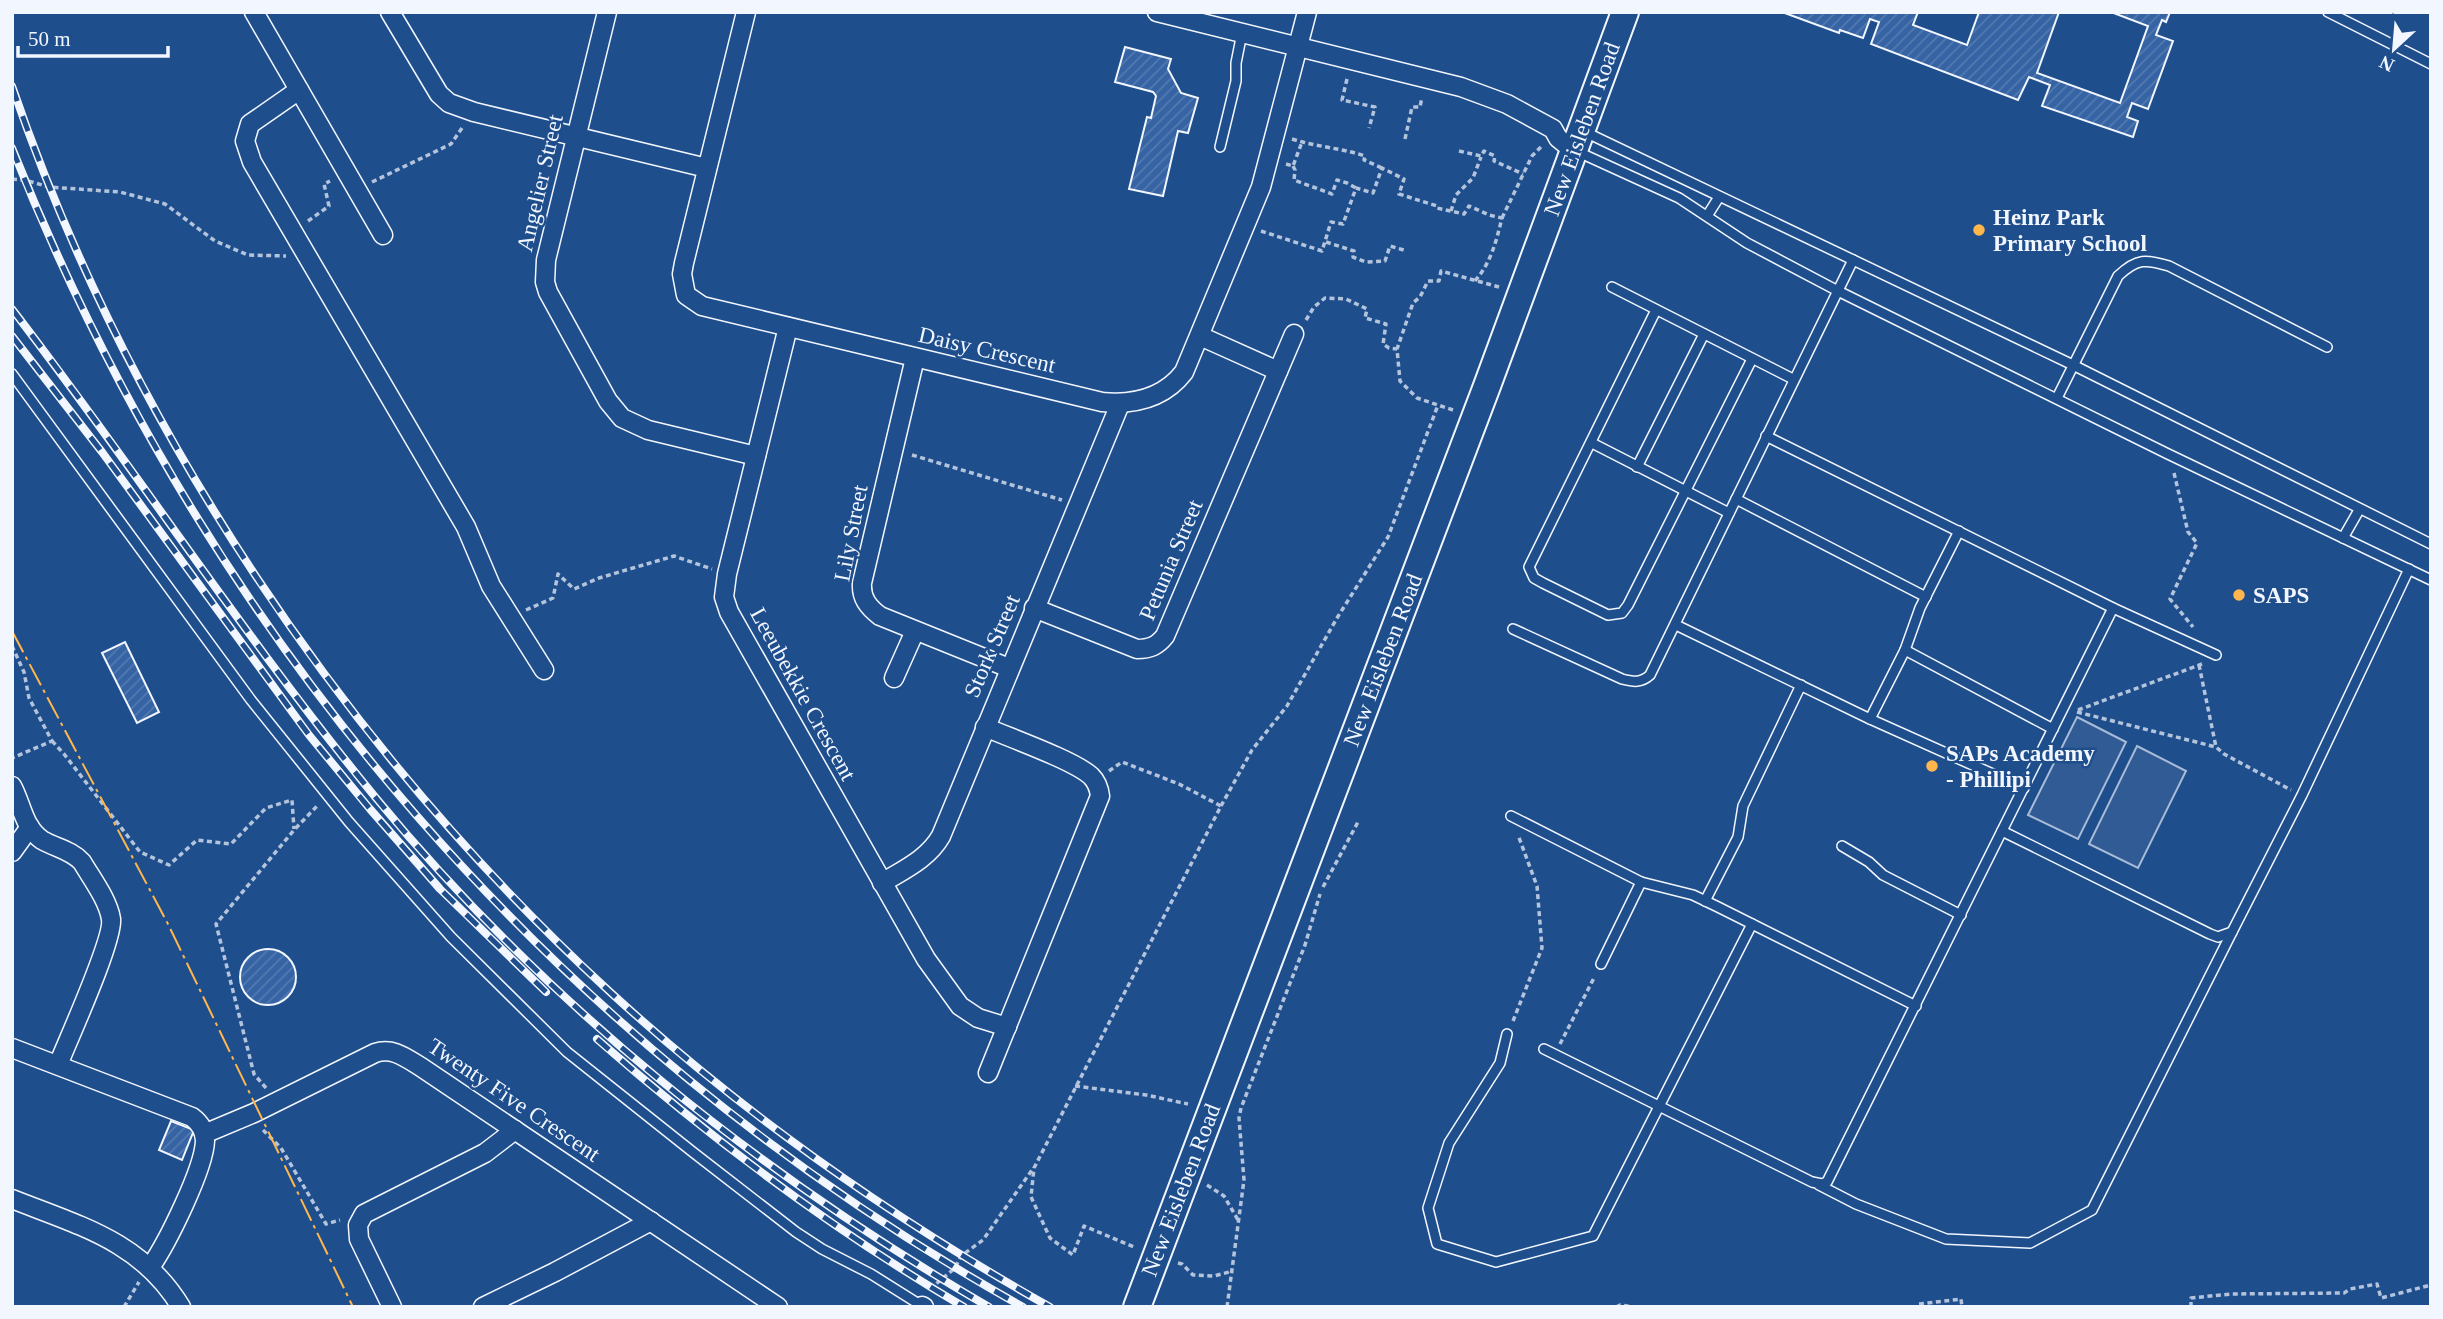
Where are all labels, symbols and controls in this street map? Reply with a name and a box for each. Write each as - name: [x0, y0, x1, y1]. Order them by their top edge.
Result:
- scale bar: [18, 14, 168, 58]
- north arrow: [2359, 14, 2429, 84]
- text: 50 m: [28, 27, 71, 51]
- street label: New Eisleben Road: [1539, 38, 1625, 219]
- text: N: [2376, 51, 2398, 76]
- street label: Angelier Street: [512, 111, 568, 254]
- place label: Heinz Park Primary School: [1993, 205, 2147, 256]
- marker: Heinz Park Primary School: [1971, 222, 1987, 238]
- street label: Daisy Crescent: [916, 322, 1059, 378]
- street label: Lily Street: [829, 482, 873, 583]
- street label: Petunia Street: [1134, 495, 1208, 624]
- street label: New Eisleben Road: [1339, 570, 1428, 750]
- place label: SAPS: [2253, 583, 2309, 608]
- marker: SAPS: [2231, 587, 2247, 603]
- street label: Stork Street: [959, 590, 1025, 701]
- street label: Leeubekkie Crescent: [745, 603, 861, 785]
- place label: SAPs Academy - Phillipi: [1946, 741, 2095, 792]
- marker: SAPs Academy - Phillipi: [1924, 758, 1940, 774]
- street label: Twenty Five Crescent: [423, 1033, 605, 1167]
- street label: New Eisleben Road: [1137, 1100, 1226, 1280]

